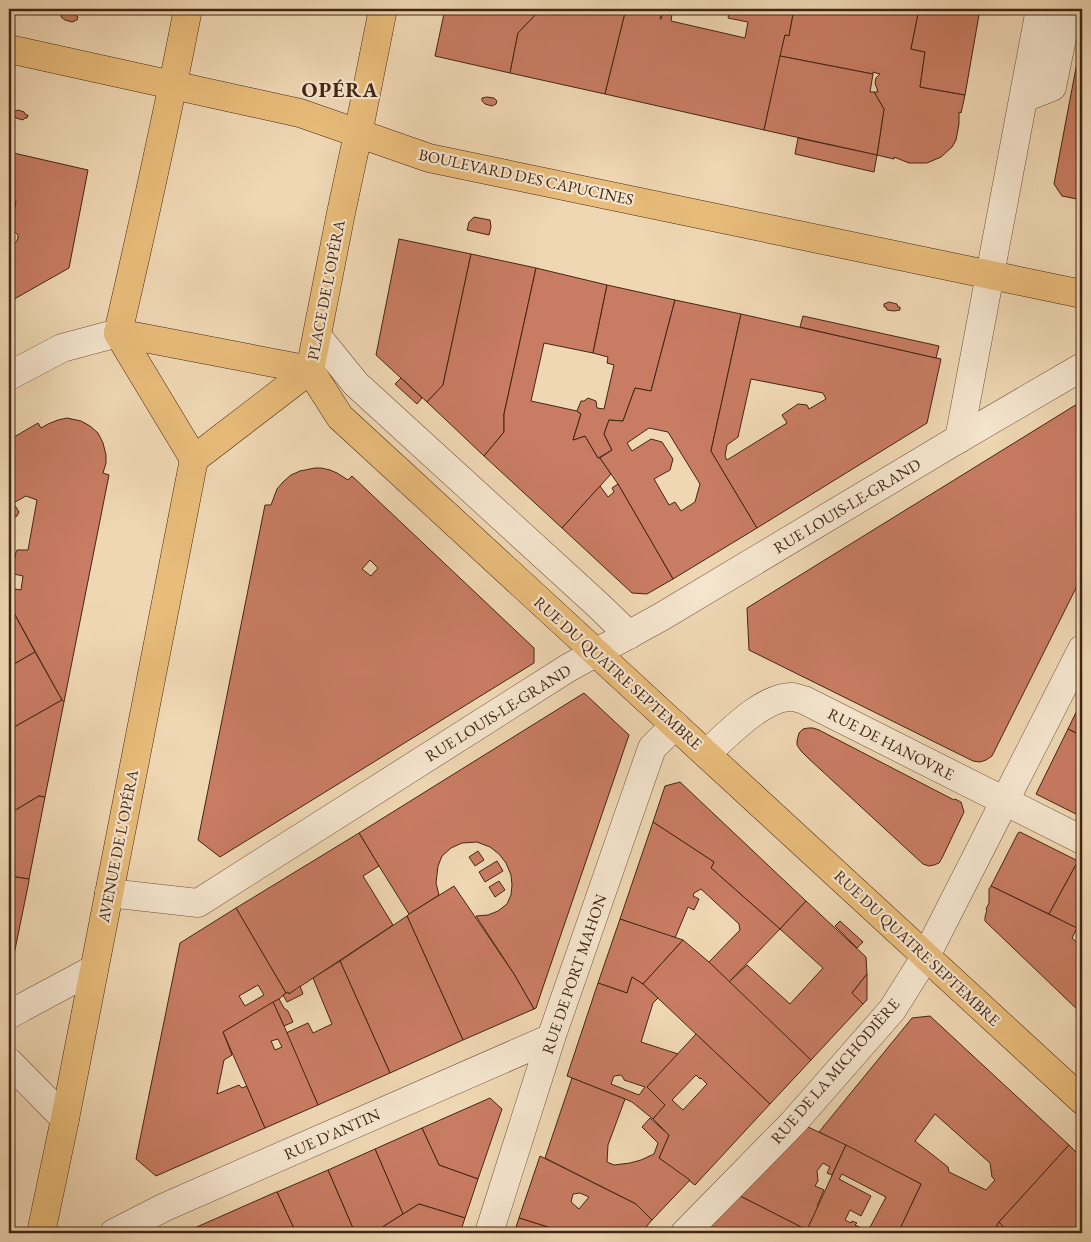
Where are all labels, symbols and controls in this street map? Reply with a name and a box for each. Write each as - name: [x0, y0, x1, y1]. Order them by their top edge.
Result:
- district label: OPÉRA: [301, 76, 379, 103]
- street label: BOULEVARD DES CAPUCINES: [417, 144, 635, 210]
- street label: PLACE DE L'OPÉRA: [302, 217, 350, 362]
- street label: RUE LOUIS-LE-GRAND: [769, 454, 925, 558]
- street label: RUE DU QUATRE SEPTEMBRE: [529, 592, 707, 754]
- street label: RUE LOUIS-LE-GRAND: [421, 659, 575, 767]
- street label: RUE DE HANOVRE: [824, 703, 958, 785]
- street label: AVENUE DE L'OPÉRA: [93, 767, 143, 925]
- street label: RUE DU QUATRE SEPTEMBRE: [829, 865, 1005, 1031]
- street label: RUE DE PORT MAHON: [537, 891, 611, 1057]
- street label: RUE DE LA MICHODIÈRE: [766, 994, 904, 1148]
- street label: RUE D'ANTIN: [281, 1103, 384, 1165]

